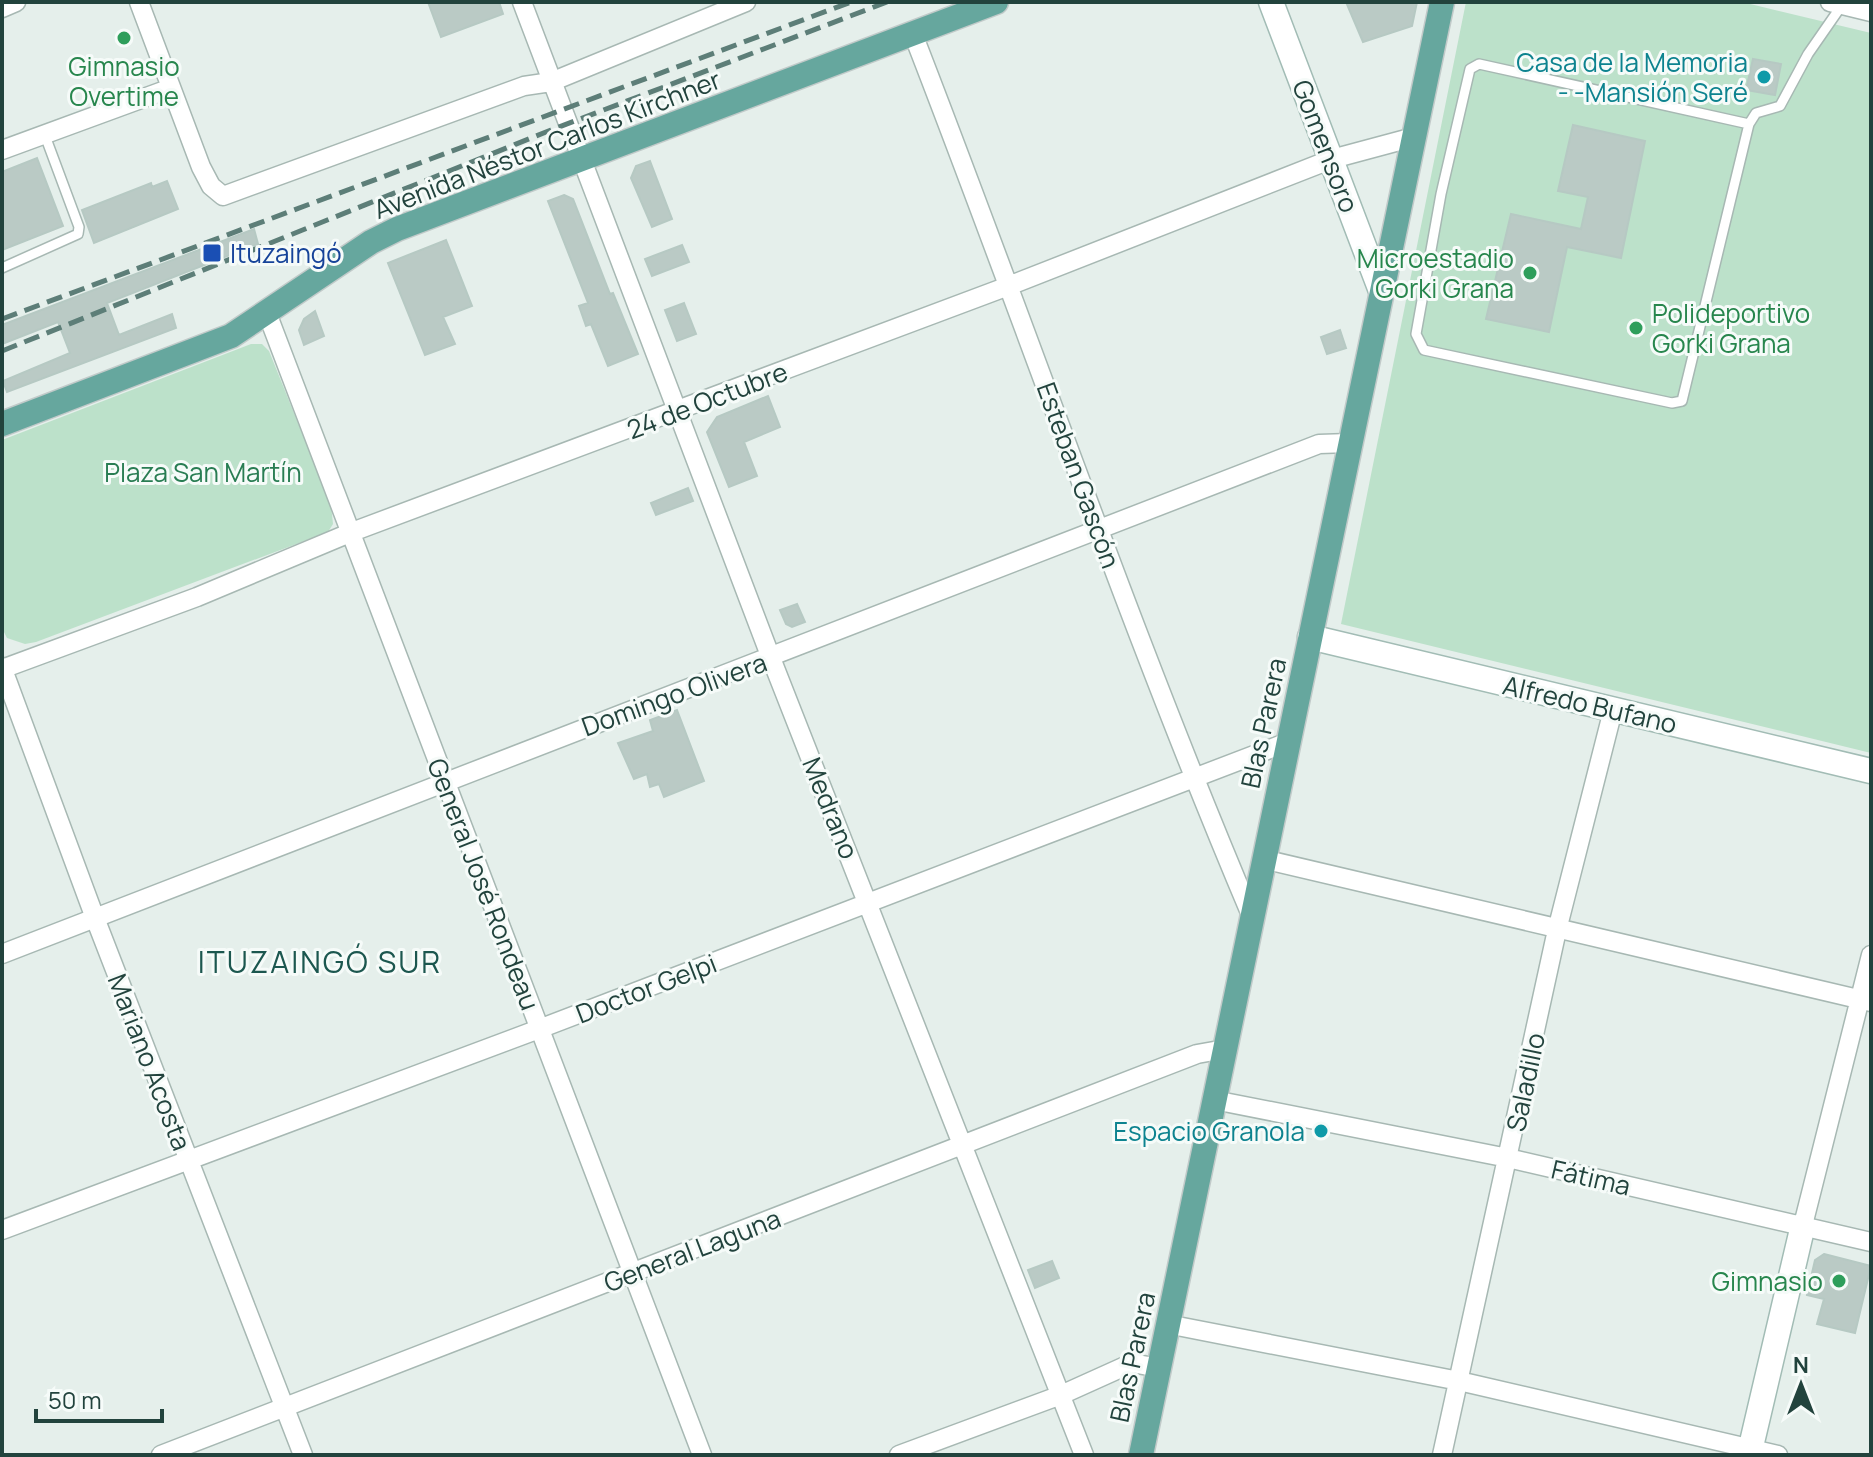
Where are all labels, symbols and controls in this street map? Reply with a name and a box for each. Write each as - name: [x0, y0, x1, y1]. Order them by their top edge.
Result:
- marker: Gimnasio Overtime: [115, 29, 133, 47]
- place label: Casa de la Memoria - -Mansión Seré: [1516, 44, 1748, 110]
- place label: Gimnasio Overtime: [68, 48, 180, 114]
- street label: Avenida Néstor Carlos Kirchner: [368, 61, 726, 227]
- marker: Casa de la Memoria - -Mansión Seré: [1755, 68, 1773, 86]
- street label: Gomensoro: [1284, 74, 1368, 218]
- place label: Ituzaingó: [230, 235, 342, 271]
- place label: Microestadio Gorki Grana: [1357, 240, 1514, 306]
- marker: Ituzaingó: [201, 242, 223, 264]
- marker: Microestadio Gorki Grana: [1521, 264, 1539, 282]
- place label: Polideportivo Gorki Grana: [1652, 295, 1810, 361]
- marker: Polideportivo Gorki Grana: [1627, 319, 1645, 337]
- street label: 24 de Octubre: [621, 353, 793, 447]
- street label: Esteban Gascón: [1029, 377, 1129, 573]
- park label: Plaza San Martín: [104, 454, 302, 490]
- street label: Domingo Olivera: [576, 644, 772, 744]
- street label: Blas Parera: [1232, 654, 1294, 792]
- street label: Alfredo Bufano: [1499, 667, 1681, 741]
- street label: Medrano: [794, 752, 868, 864]
- street label: General José Rondeau: [419, 753, 549, 1015]
- district label: ITUZAINGÓ SUR: [198, 941, 442, 982]
- street label: Doctor Gelpi: [570, 945, 722, 1031]
- street label: Mariano Acosta: [100, 969, 200, 1155]
- street label: Saladillo: [1497, 1029, 1553, 1135]
- place label: Espacio Granola: [1113, 1113, 1305, 1149]
- marker: Espacio Granola: [1312, 1122, 1330, 1140]
- street label: Fátima: [1548, 1150, 1634, 1204]
- street label: General Laguna: [598, 1200, 786, 1300]
- place label: Gimnasio: [1712, 1263, 1823, 1299]
- marker: Gimnasio: [1830, 1272, 1848, 1290]
- street label: Blas Parera: [1101, 1288, 1163, 1426]
- north arrow: [1761, 1345, 1841, 1425]
- text: N: [1793, 1350, 1809, 1380]
- scale bar: [36, 1373, 162, 1423]
- text: 50 m: [48, 1383, 102, 1416]

